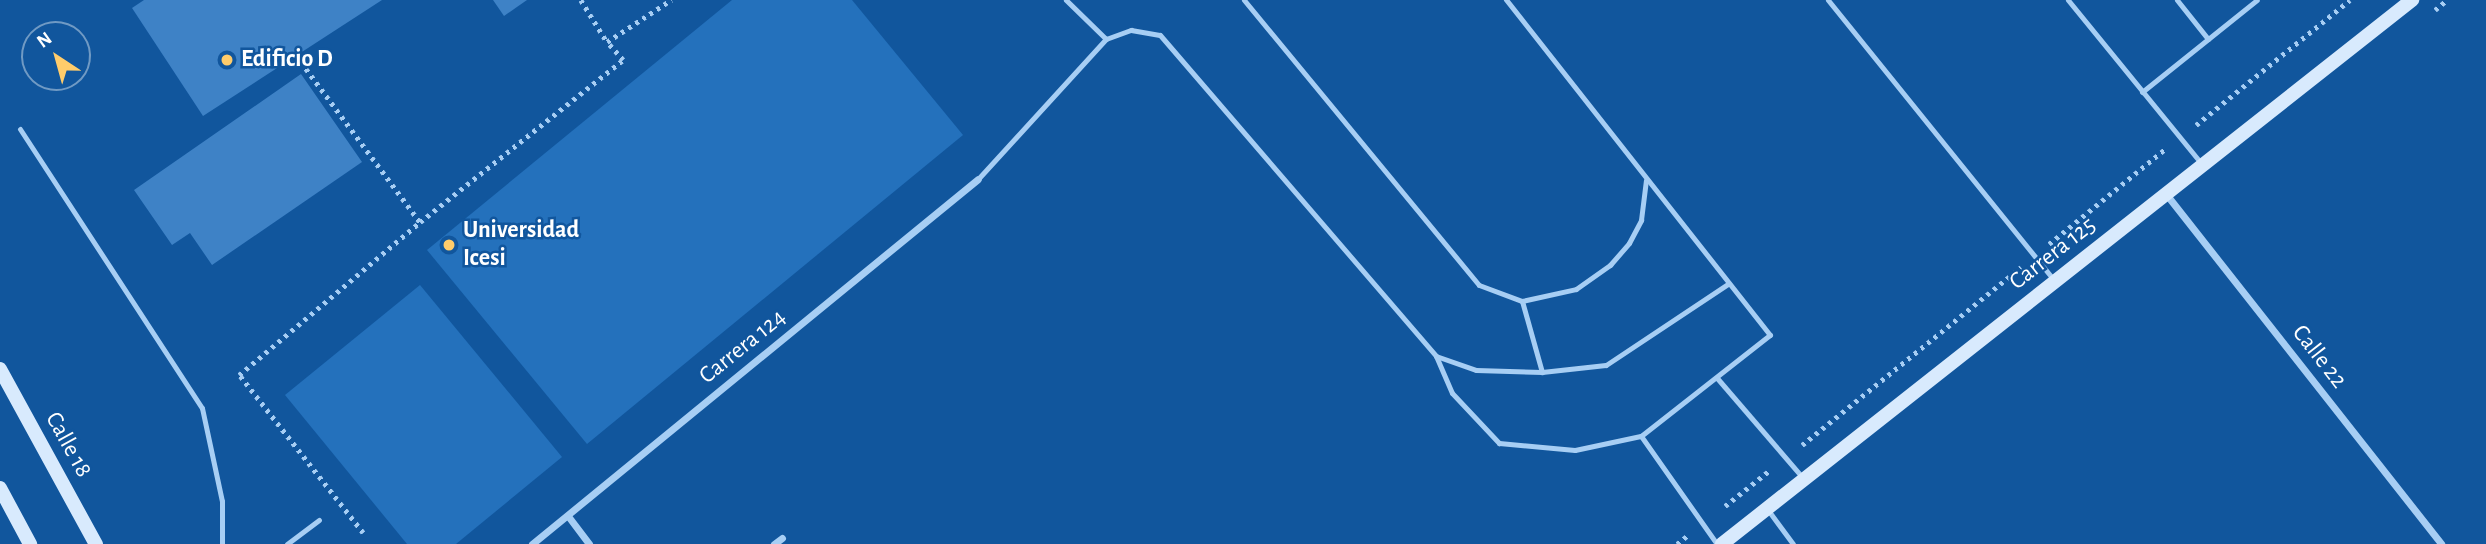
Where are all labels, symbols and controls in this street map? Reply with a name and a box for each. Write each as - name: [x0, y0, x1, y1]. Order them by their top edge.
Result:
- north arrow: [21, 21, 91, 91]
- text: N: [34, 29, 55, 52]
- place label: Edificio D: [241, 46, 333, 74]
- marker: Edificio D: [219, 52, 235, 68]
- street label: Carrera 125: [2004, 211, 2102, 297]
- place label: Universidad Icesi: [463, 217, 579, 273]
- marker: Universidad Icesi: [441, 237, 457, 253]
- street label: Carrera 124: [694, 303, 792, 391]
- street label: Calle 22: [2285, 320, 2353, 394]
- street label: Calle 18: [38, 407, 98, 483]

